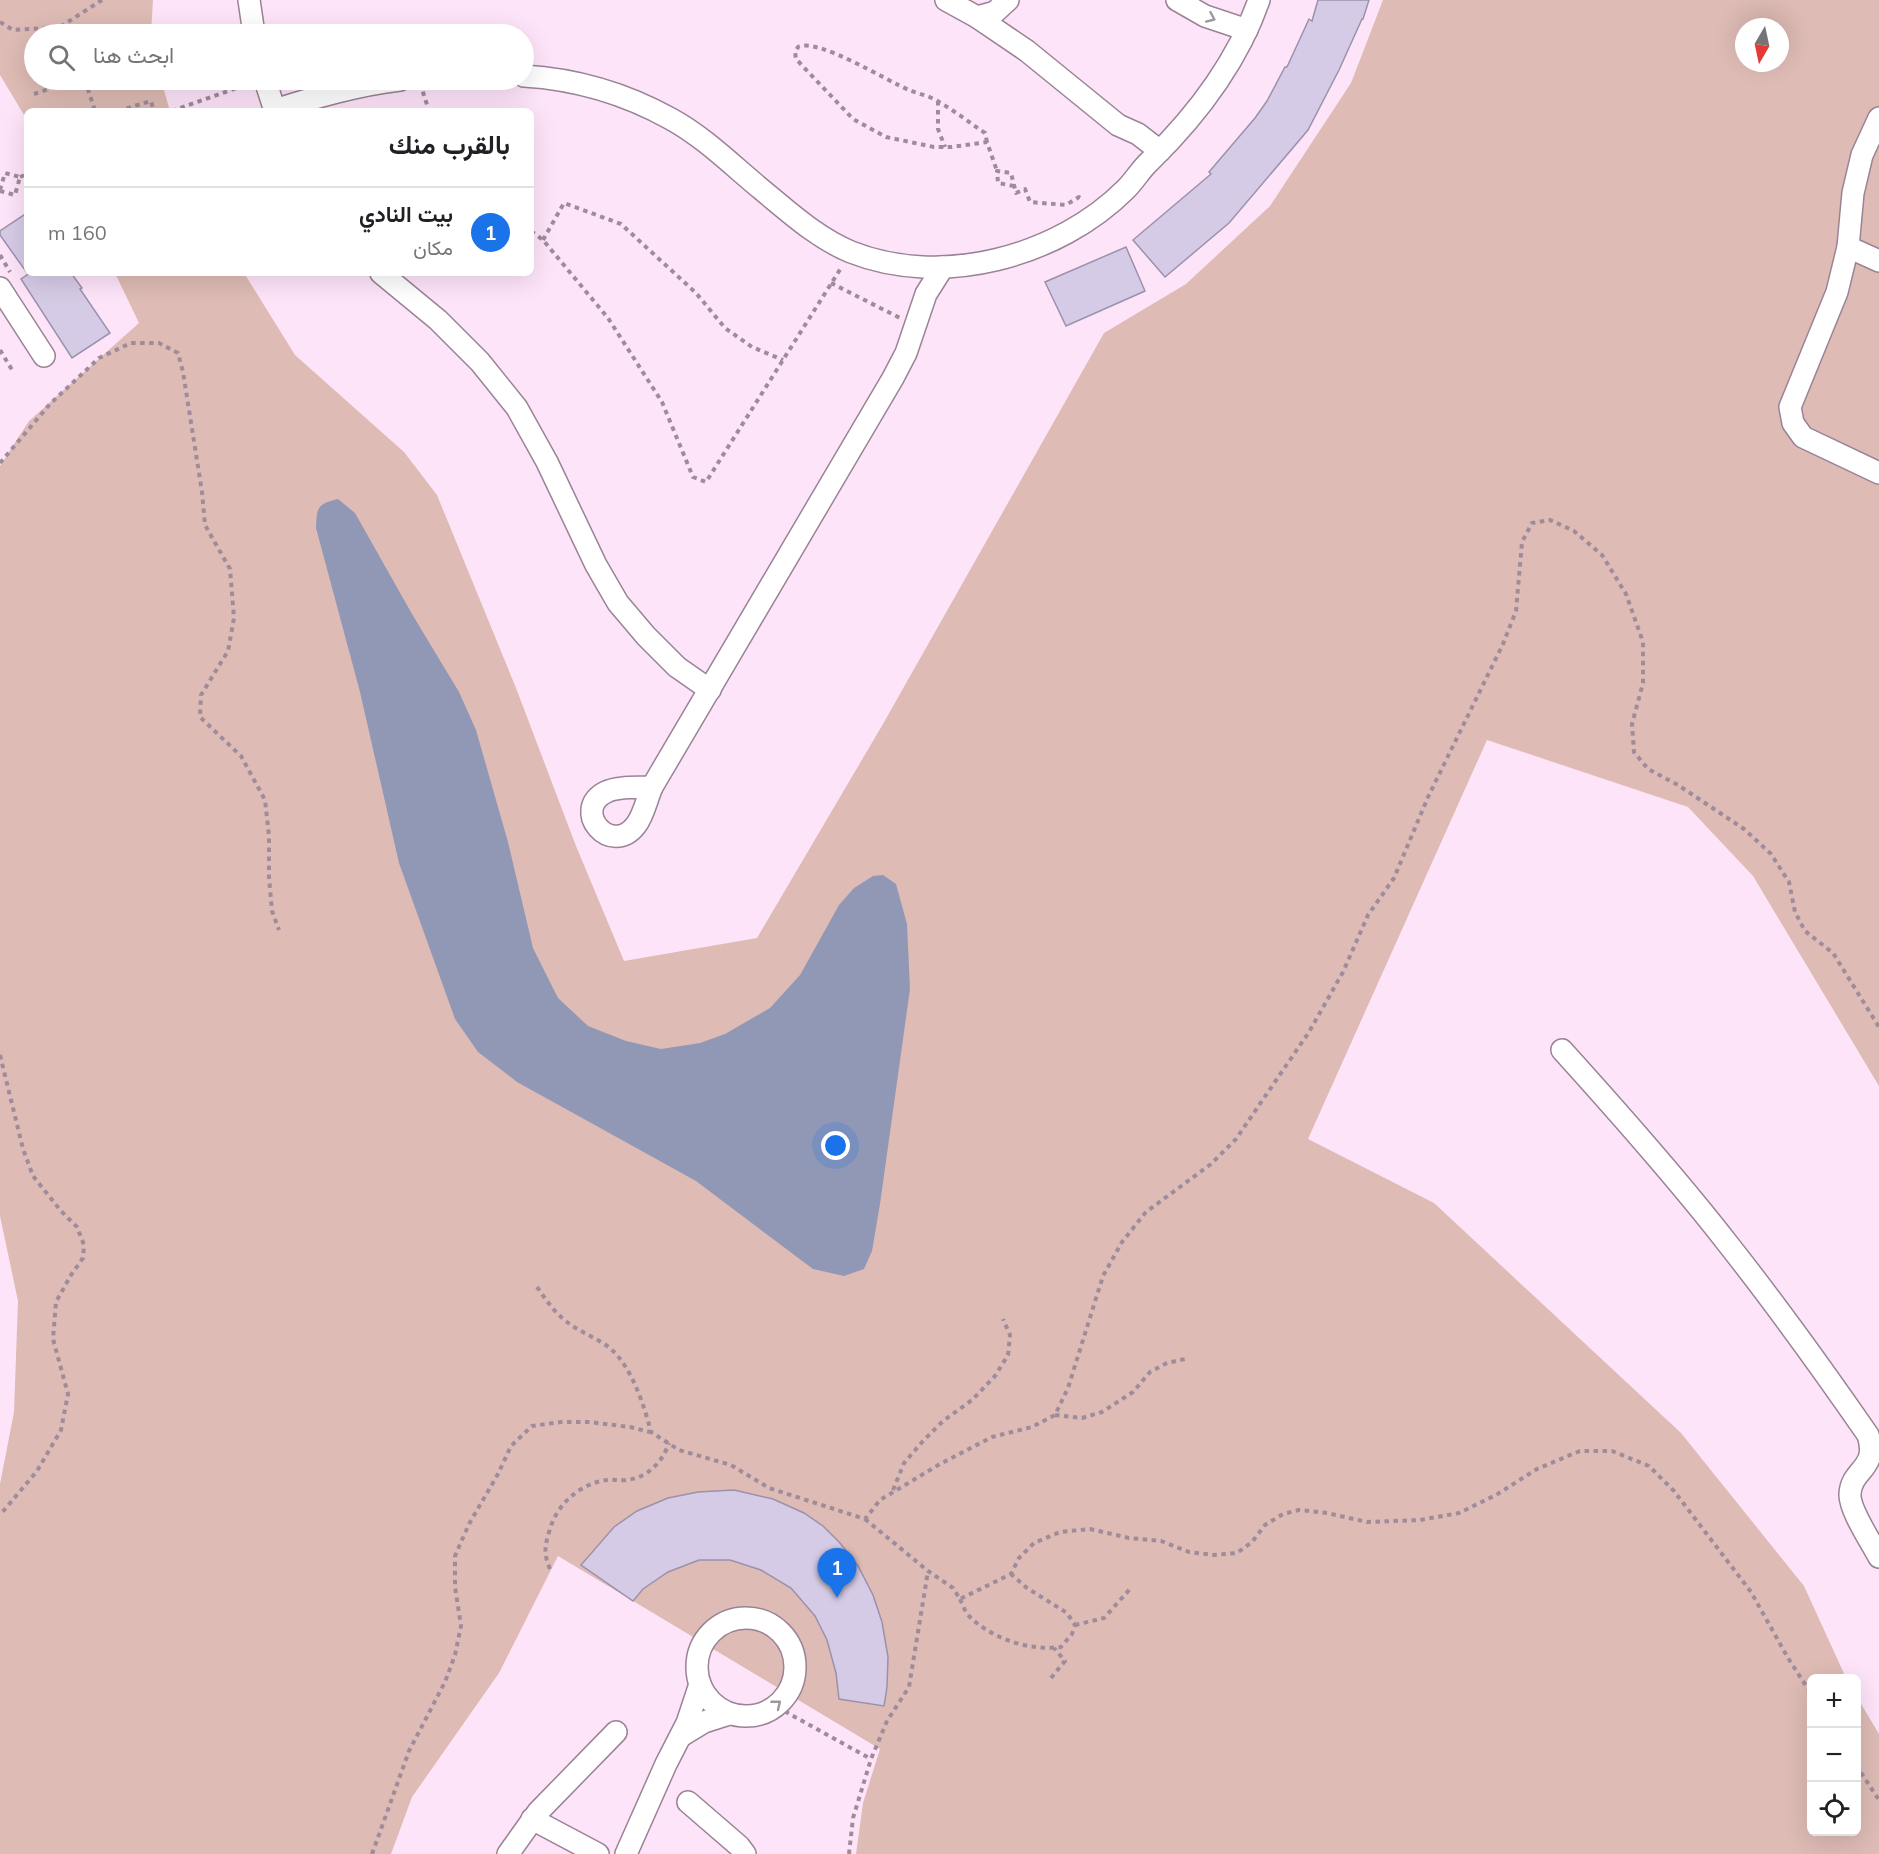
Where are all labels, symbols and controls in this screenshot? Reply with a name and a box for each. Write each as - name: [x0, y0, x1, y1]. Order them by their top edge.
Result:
- one-way arrow: [1204, 10, 1215, 22]
- north arrow: [1735, 18, 1789, 72]
- search box: [24, 24, 534, 90]
- icon: search: [45, 41, 78, 74]
- text: ابحث هنا: [93, 41, 174, 69]
- text: بالقرب منك: [389, 128, 510, 161]
- text: بيت النادي: [359, 200, 453, 228]
- text: 160 m: [48, 220, 107, 245]
- text: 1: [485, 220, 497, 245]
- text: مكان: [413, 235, 453, 260]
- your location: [821, 1131, 850, 1160]
- pin: 1: [818, 1548, 856, 1598]
- map controls: [1807, 1674, 1861, 1836]
- button: +: [1807, 1674, 1861, 1728]
- one-way arrow: [770, 1701, 781, 1712]
- button: −: [1807, 1728, 1861, 1782]
- button: locate: [1807, 1782, 1861, 1836]

